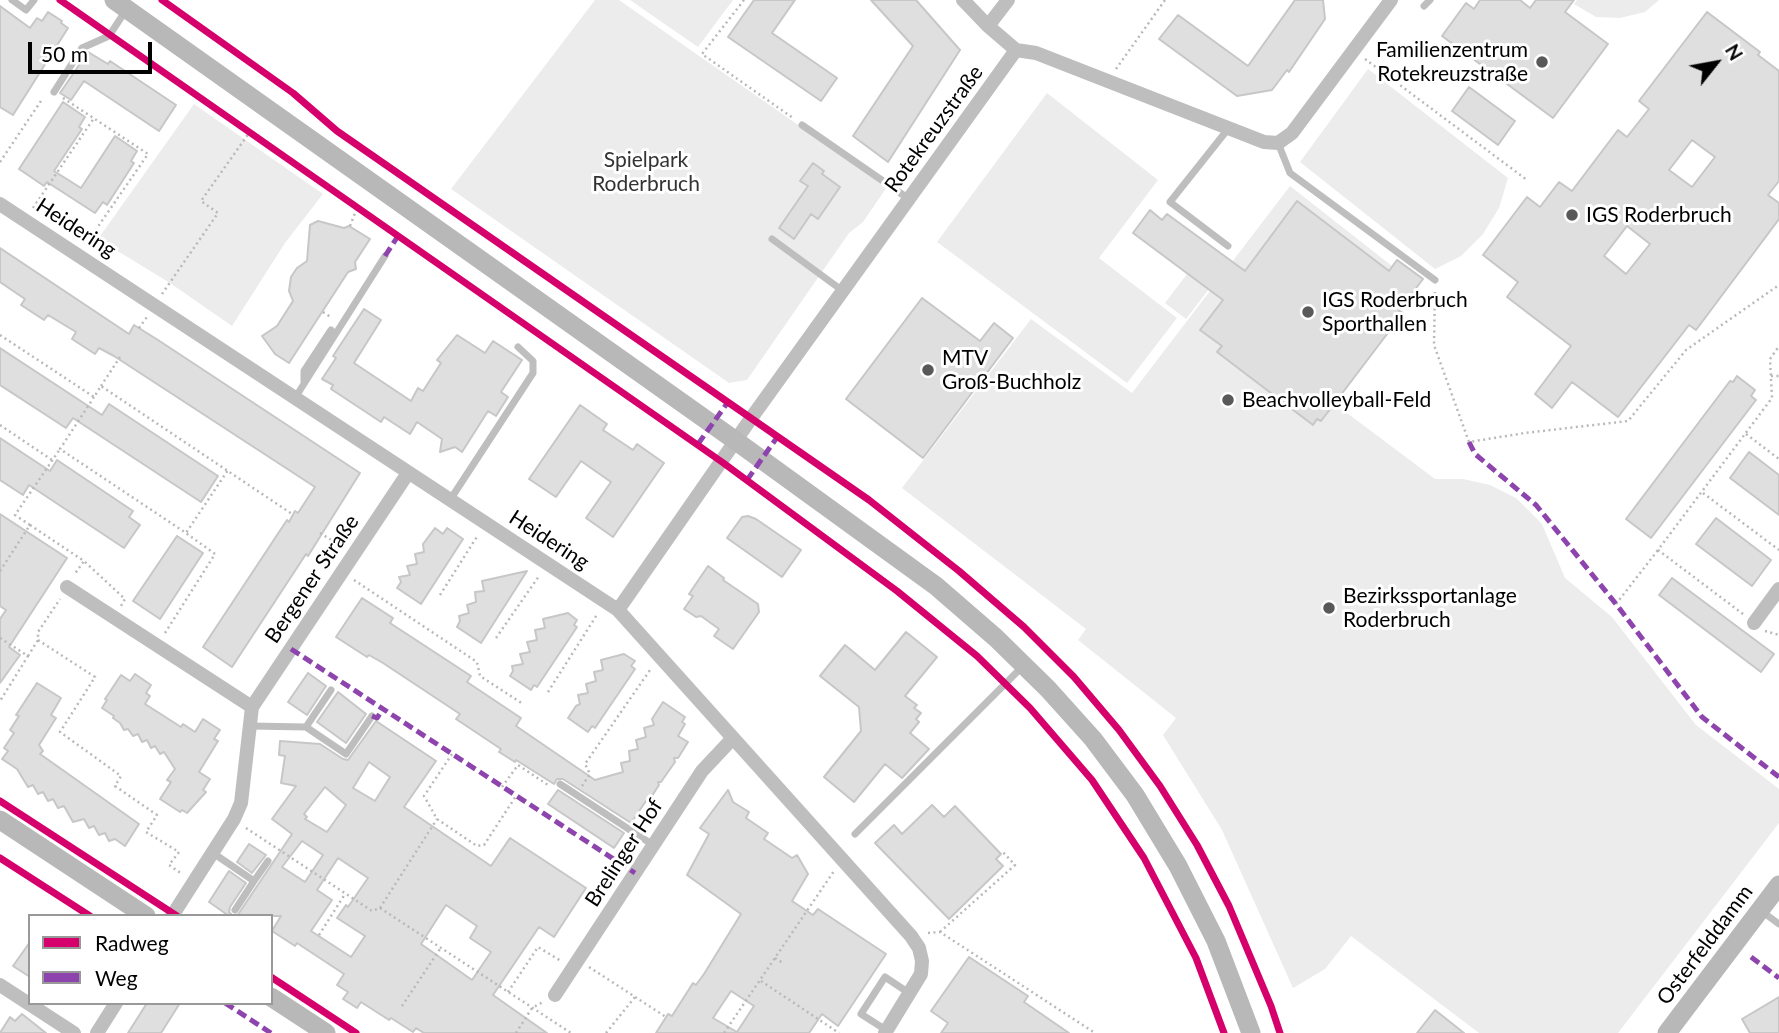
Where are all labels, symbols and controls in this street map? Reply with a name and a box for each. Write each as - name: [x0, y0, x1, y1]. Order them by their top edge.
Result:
- scale bar: [32, 28, 156, 72]
- north arrow: [1681, 28, 1751, 98]
- place label: Familienzentrum Rotekreuzstraße: [1376, 37, 1528, 87]
- text: N: [1721, 40, 1748, 64]
- text: 50 m: [41, 41, 88, 66]
- marker: Familienzentrum Rotekreuzstraße: [1534, 54, 1550, 70]
- street label: Rotekreuzstraße: [880, 61, 988, 197]
- park label: Spielpark Roderbruch: [592, 147, 700, 197]
- street label: Heidering: [31, 193, 121, 263]
- place label: IGS Roderbruch: [1586, 202, 1732, 228]
- marker: IGS Roderbruch: [1564, 207, 1580, 223]
- place label: IGS Roderbruch Sporthallen: [1322, 287, 1468, 337]
- marker: IGS Roderbruch Sporthallen: [1300, 304, 1316, 320]
- place label: MTV Groß-Buchholz: [942, 345, 1081, 395]
- marker: MTV Groß-Buchholz: [920, 362, 936, 378]
- place label: Beachvolleyball-Feld: [1242, 387, 1431, 413]
- marker: Beachvolleyball-Feld: [1220, 392, 1236, 408]
- street label: Heidering: [504, 505, 594, 575]
- street label: Bergener Straße: [260, 510, 364, 648]
- place label: Bezirkssportanlage Roderbruch: [1343, 583, 1517, 633]
- marker: Bezirkssportanlage Roderbruch: [1321, 600, 1337, 616]
- street label: Brelinger Hof: [580, 795, 668, 911]
- street label: Osterfelddamm: [1652, 880, 1758, 1010]
- legend: [28, 914, 273, 1005]
- text: Radweg: [95, 930, 169, 955]
- text: Weg: [95, 965, 138, 990]

